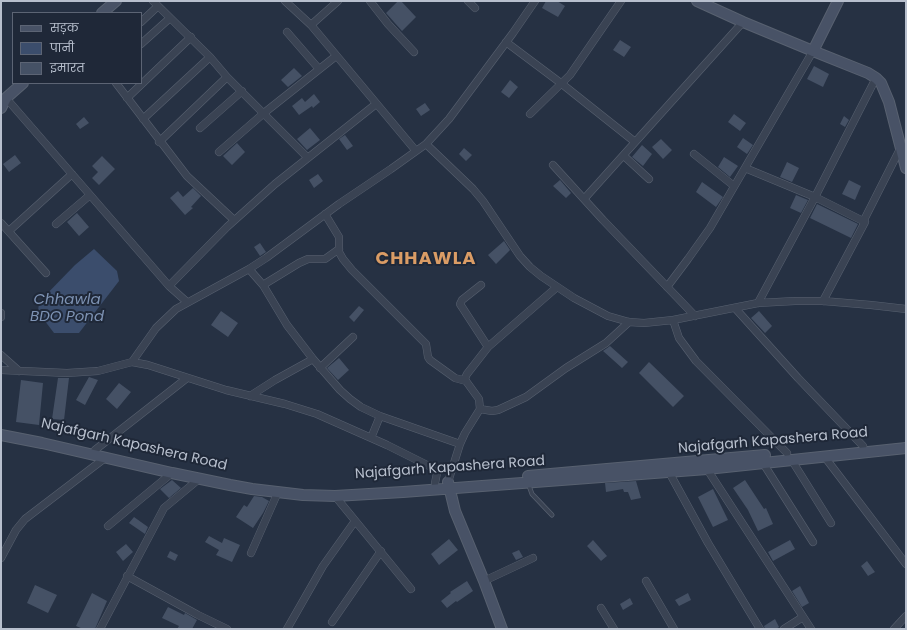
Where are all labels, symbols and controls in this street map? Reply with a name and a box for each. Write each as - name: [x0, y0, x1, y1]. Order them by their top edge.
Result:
- legend: [12, 12, 142, 84]
- text: सड़क: [50, 19, 79, 36]
- text: पानी: [50, 39, 74, 56]
- text: इमारत: [50, 59, 85, 76]
- district label: CHHAWLA: [375, 248, 477, 270]
- water label: Chhawla BDO Pond: [30, 291, 104, 326]
- street label: Najafgarh Kapashera Road: [39, 415, 229, 475]
- street label: Najafgarh Kapashera Road: [678, 424, 868, 458]
- street label: Najafgarh Kapashera Road: [355, 453, 545, 483]

